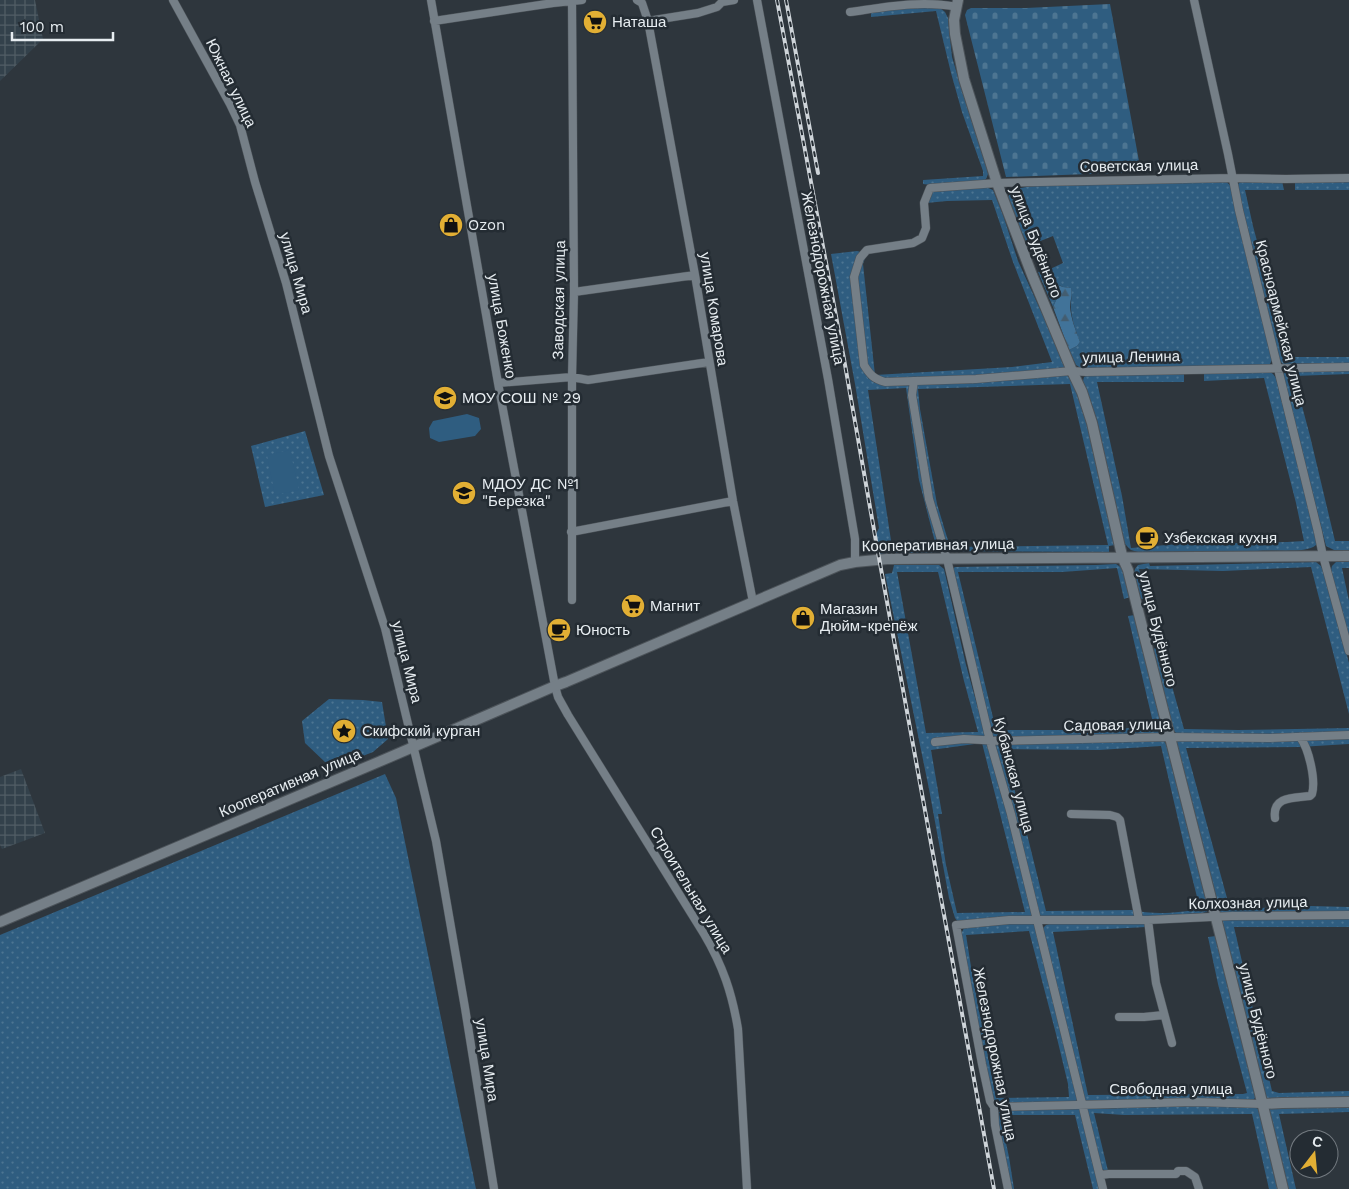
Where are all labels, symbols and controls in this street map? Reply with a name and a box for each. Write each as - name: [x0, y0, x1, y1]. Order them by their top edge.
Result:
- supermarket icon: Наташа: [582, 9, 608, 35]
- scale bar: [12, 10, 114, 42]
- place label: Наташа: [612, 13, 667, 31]
- text: 100 m: [20, 18, 64, 36]
- street label: Южная улица: [202, 36, 260, 131]
- street label: Советская улица: [1079, 156, 1199, 176]
- street label: улица Будённого: [1006, 184, 1066, 300]
- street label: Железнодорожная улица: [797, 190, 849, 367]
- shop icon: Ozon: [438, 212, 464, 238]
- place label: Ozon: [468, 216, 505, 234]
- street label: улица Мира: [276, 230, 316, 316]
- street label: Красноармейская улица: [1252, 238, 1311, 409]
- street label: Заводская улица: [549, 240, 569, 360]
- street label: улица Комарова: [696, 251, 732, 368]
- street label: улица Боженко: [484, 272, 520, 380]
- street label: улица Ленина: [1082, 347, 1181, 367]
- school or university icon: МОУ СОШ № 29: [432, 385, 458, 411]
- place label: МОУ СОШ № 29: [462, 389, 581, 407]
- place label: МДОУ ДС №1 "Березка": [482, 475, 579, 510]
- school or university icon: МДОУ ДС №1 "Березка": [451, 480, 477, 506]
- cafe icon: Узбекская кухня: [1134, 525, 1160, 551]
- place label: Узбекская кухня: [1164, 529, 1277, 547]
- street label: Кооперативная улица: [862, 535, 1015, 555]
- street label: улица Будённого: [1135, 569, 1181, 689]
- supermarket icon: Магнит: [620, 593, 646, 619]
- place label: Магнит: [650, 597, 700, 615]
- place label: Магазин Дюйм-крепёж: [820, 600, 918, 635]
- shop icon: Магазин Дюйм-крепёж: [790, 605, 816, 631]
- cafe icon: Юность: [546, 617, 572, 643]
- street label: улица Мира: [388, 619, 426, 706]
- place label: Юность: [576, 621, 630, 639]
- street label: Кубанская улица: [990, 715, 1038, 835]
- street label: Садовая улица: [1063, 715, 1171, 735]
- place icon: Скифский курган: [331, 718, 357, 744]
- place label: Скифский курган: [362, 722, 480, 740]
- street label: Кооперативная улица: [216, 745, 364, 821]
- street label: Строительная улица: [646, 823, 736, 957]
- street label: Колхозная улица: [1188, 893, 1308, 913]
- street label: улица Будённого: [1235, 961, 1281, 1081]
- street label: Железнодорожная улица: [969, 966, 1021, 1143]
- street label: улица Мира: [472, 1017, 503, 1103]
- street label: Свободная улица: [1109, 1080, 1233, 1098]
- north arrow: [1289, 1129, 1339, 1179]
- text: С: [1311, 1132, 1325, 1151]

